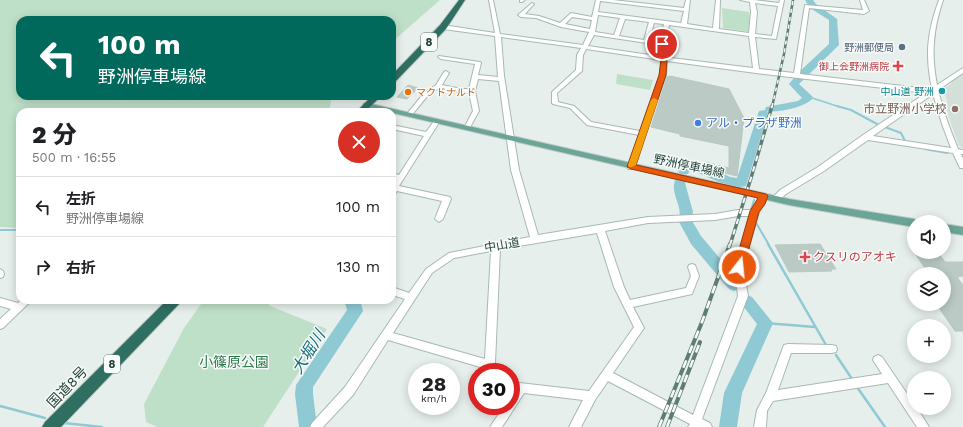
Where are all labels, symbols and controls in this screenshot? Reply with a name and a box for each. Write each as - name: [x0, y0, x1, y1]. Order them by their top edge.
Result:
- pin: [645, 27, 679, 61]
- text: 100 m: [98, 28, 181, 61]
- icon: left: [32, 32, 84, 84]
- road number: 8: [421, 33, 437, 51]
- icon: arrive: [651, 33, 673, 55]
- place label: 野洲郵便局: [844, 42, 894, 53]
- marker: 野洲郵便局: [897, 42, 907, 52]
- marker: 御上会野洲病院: [892, 60, 904, 72]
- place label: 御上会野洲病院: [819, 61, 889, 72]
- text: 野洲停車場線: [98, 66, 206, 87]
- place label: 中山道 野洲: [881, 86, 934, 97]
- marker: 中山道 野洲: [937, 86, 947, 96]
- marker: マクドナルド: [403, 87, 413, 97]
- place label: マクドナルド: [416, 87, 476, 98]
- place label: 市立野洲小学校: [863, 102, 947, 116]
- marker: 市立野洲小学校: [950, 104, 960, 114]
- place label: アル・プラザ野洲: [706, 116, 802, 130]
- marker: アル・プラザ野洲: [693, 118, 703, 128]
- text: 2 分: [32, 121, 77, 149]
- button: close: [338, 121, 380, 163]
- text: 500 m · 16:55: [32, 150, 116, 165]
- street label: 野洲停車場線: [652, 152, 726, 180]
- text: 左折: [66, 190, 96, 208]
- icon: left: [32, 196, 54, 218]
- text: 100 m: [336, 198, 380, 216]
- text: 野洲停車場線: [66, 211, 144, 226]
- map controls: [907, 215, 951, 415]
- button: sound: [907, 215, 951, 259]
- street label: 中山道: [483, 235, 521, 255]
- position arrow: [718, 246, 760, 288]
- place label: クスリのアオキ: [813, 250, 897, 264]
- marker: クスリのアオキ: [800, 252, 810, 262]
- icon: right: [32, 256, 54, 278]
- text: 130 m: [337, 258, 380, 276]
- text: 右折: [66, 259, 96, 277]
- button: layers: [907, 267, 951, 311]
- button: +: [907, 319, 951, 363]
- water label: 大堀川: [287, 325, 330, 377]
- park label: 小篠原公園: [199, 354, 269, 370]
- road number: 8: [104, 355, 120, 373]
- street label: 国道8号: [44, 363, 90, 411]
- speed limit sign: 30: [468, 363, 520, 415]
- button: −: [907, 371, 951, 415]
- text: 28: [422, 372, 446, 396]
- text: km/h: [421, 393, 447, 404]

